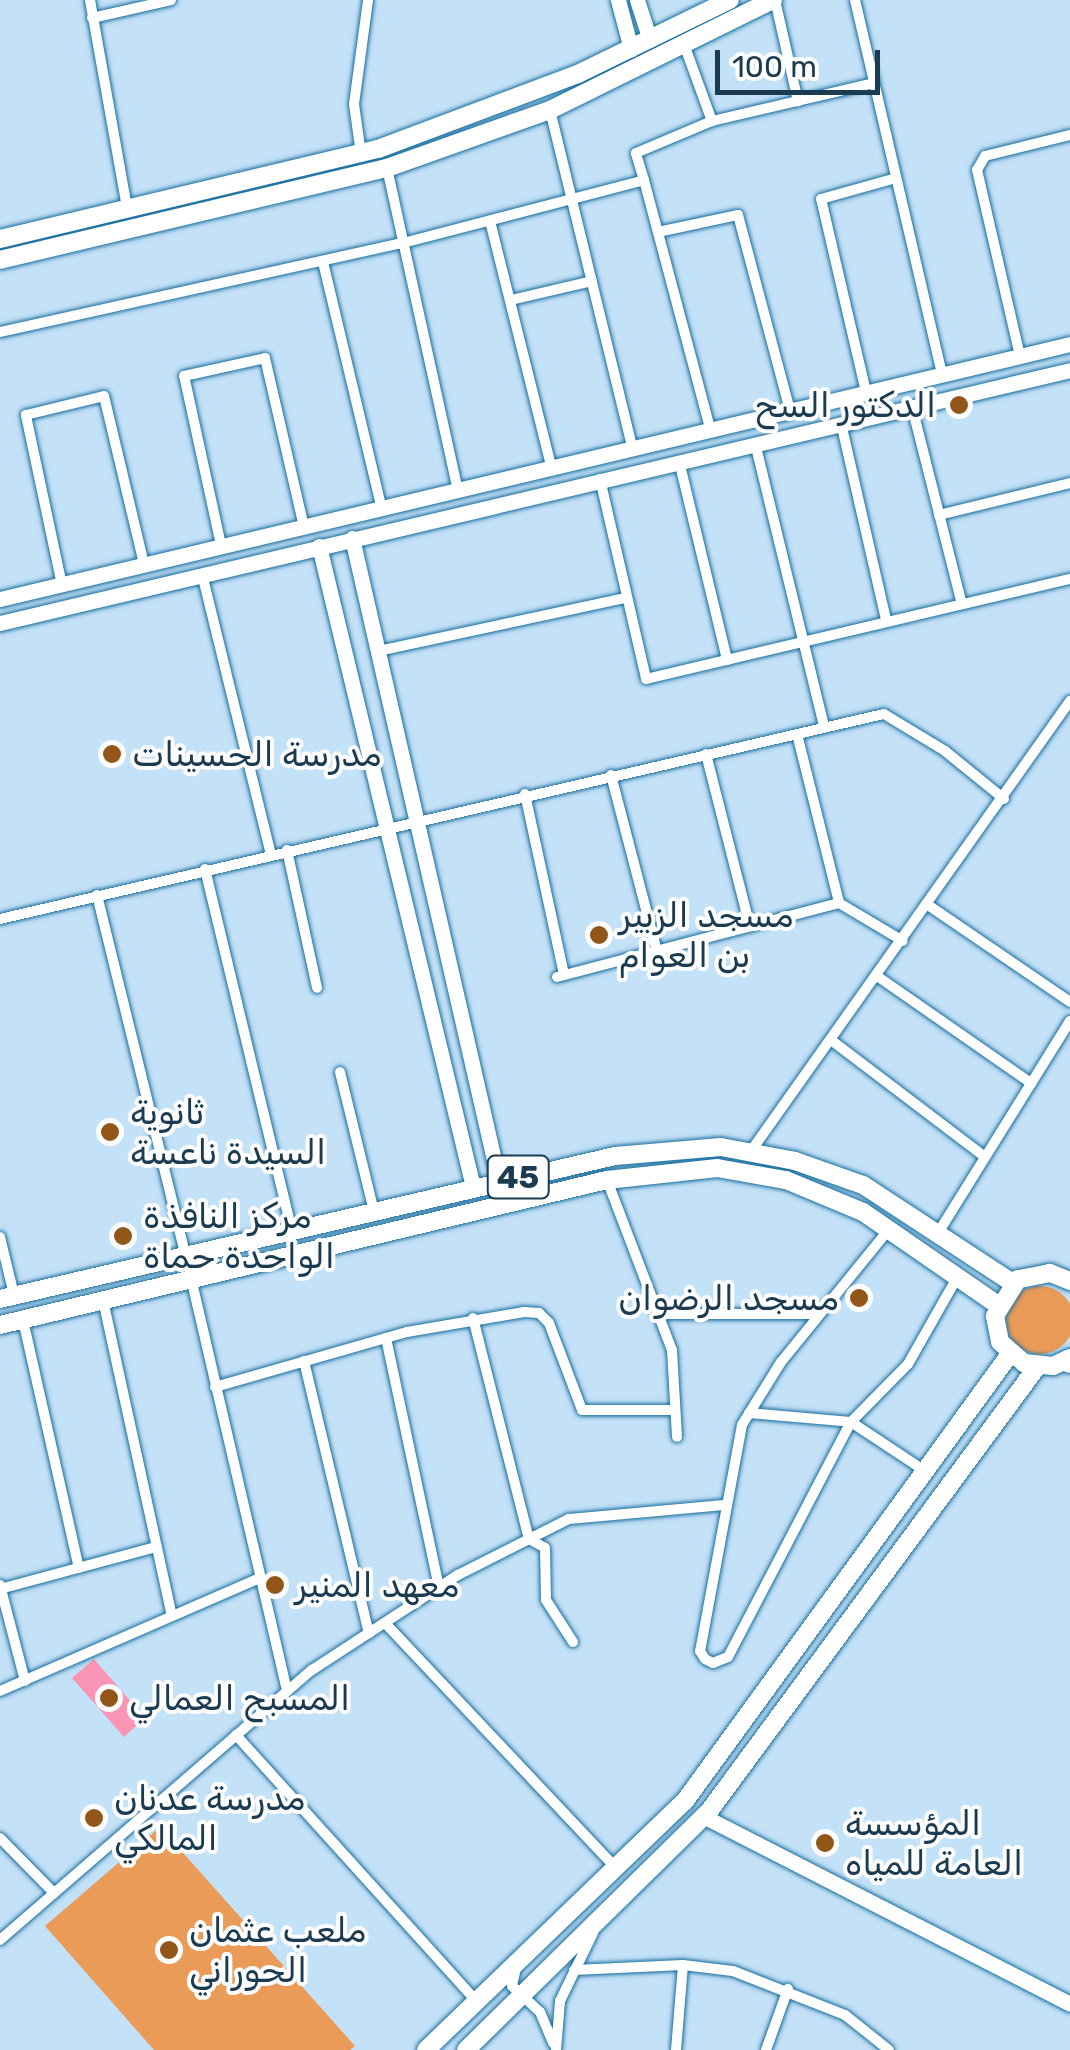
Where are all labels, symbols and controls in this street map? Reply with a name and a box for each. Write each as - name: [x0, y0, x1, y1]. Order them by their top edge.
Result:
- scale bar: [720, 30, 885, 92]
- text: 100 m: [732, 49, 817, 85]
- place label: الدكتور السح: [755, 384, 936, 426]
- marker: الدكتور السح: [946, 392, 972, 418]
- place label: مدرسة الحسينات: [132, 733, 382, 775]
- marker: مدرسة الحسينات: [101, 743, 123, 765]
- place label: مسجد الزبير بن العوام: [619, 894, 794, 976]
- marker: مسجد الزبير بن العوام: [588, 924, 610, 946]
- place label: ثانوية السيدة ناعسة: [130, 1091, 326, 1173]
- marker: ثانوية السيدة ناعسة: [99, 1121, 121, 1143]
- road number: 45: [486, 1150, 550, 1204]
- place label: مركز النافذة الواحدة حماة: [143, 1195, 335, 1277]
- marker: مركز النافذة الواحدة حماة: [112, 1225, 134, 1247]
- place label: مسجد الرضوان: [618, 1277, 839, 1319]
- marker: مسجد الرضوان: [848, 1287, 870, 1309]
- place label: معهد المنير: [295, 1564, 459, 1606]
- marker: معهد المنير: [264, 1574, 286, 1596]
- place label: المسبح العمالي: [129, 1677, 350, 1719]
- marker: المسبح العمالي: [98, 1687, 120, 1709]
- place label: مدرسة عدنان المالكي: [114, 1777, 305, 1859]
- place label: المؤسسة العامة للمياه: [845, 1802, 1023, 1884]
- marker: مدرسة عدنان المالكي: [83, 1807, 105, 1829]
- marker: المؤسسة العامة للمياه: [814, 1832, 836, 1854]
- place label: ملعب عثمان الحوراني: [189, 1909, 366, 1991]
- marker: ملعب عثمان الحوراني: [158, 1939, 180, 1961]

